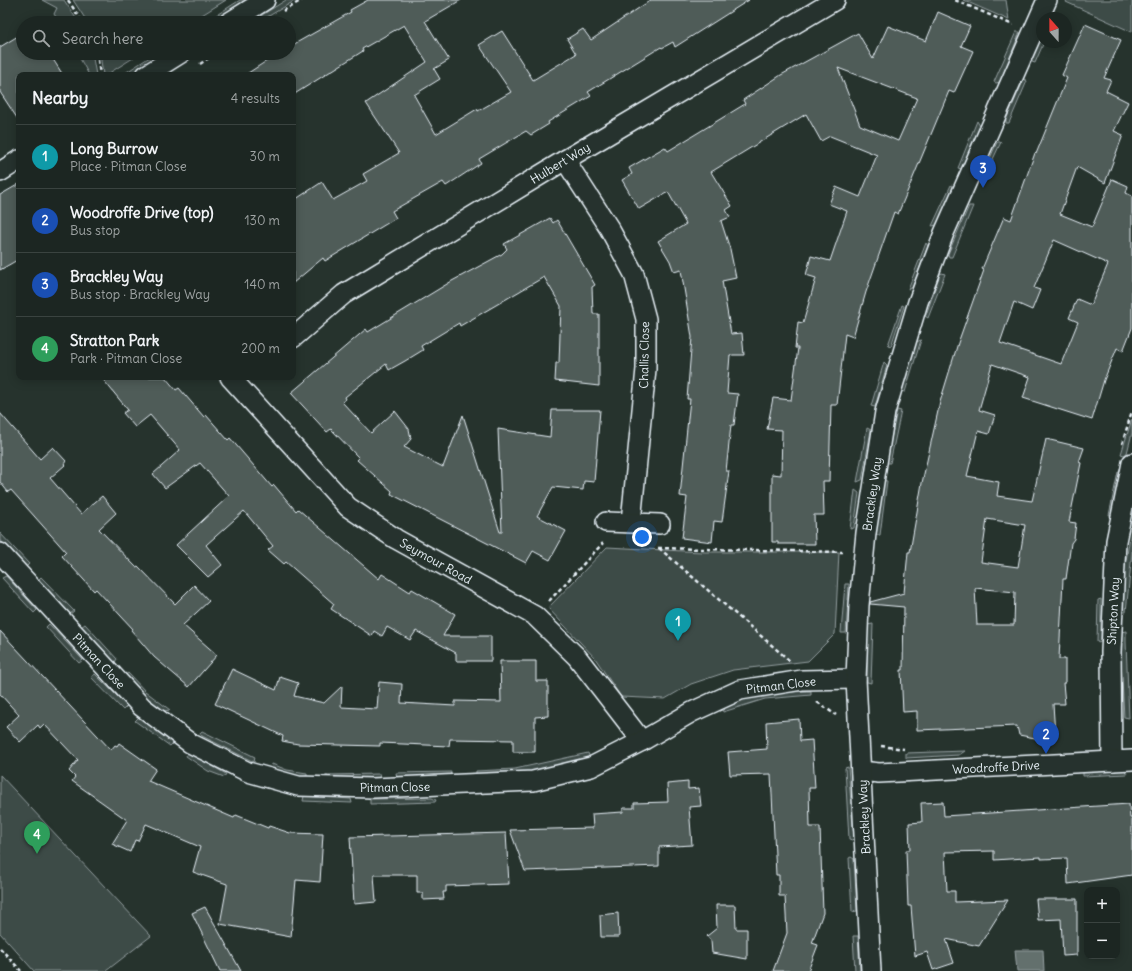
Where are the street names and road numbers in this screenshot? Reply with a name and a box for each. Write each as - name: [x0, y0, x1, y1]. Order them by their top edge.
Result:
- street label: Hulbert Way: [527, 139, 593, 187]
- street label: Challis Close: [636, 321, 652, 389]
- street label: Brackley Way: [859, 456, 885, 532]
- street label: Seymour Road: [397, 535, 475, 587]
- street label: Shipton Way: [1104, 577, 1122, 645]
- street label: Pitman Close: [70, 630, 128, 692]
- street label: Pitman Close: [745, 673, 817, 697]
- street label: Woodroffe Drive: [952, 757, 1040, 777]
- street label: Pitman Close: [360, 779, 430, 795]
- street label: Brackley Way: [855, 779, 873, 855]

